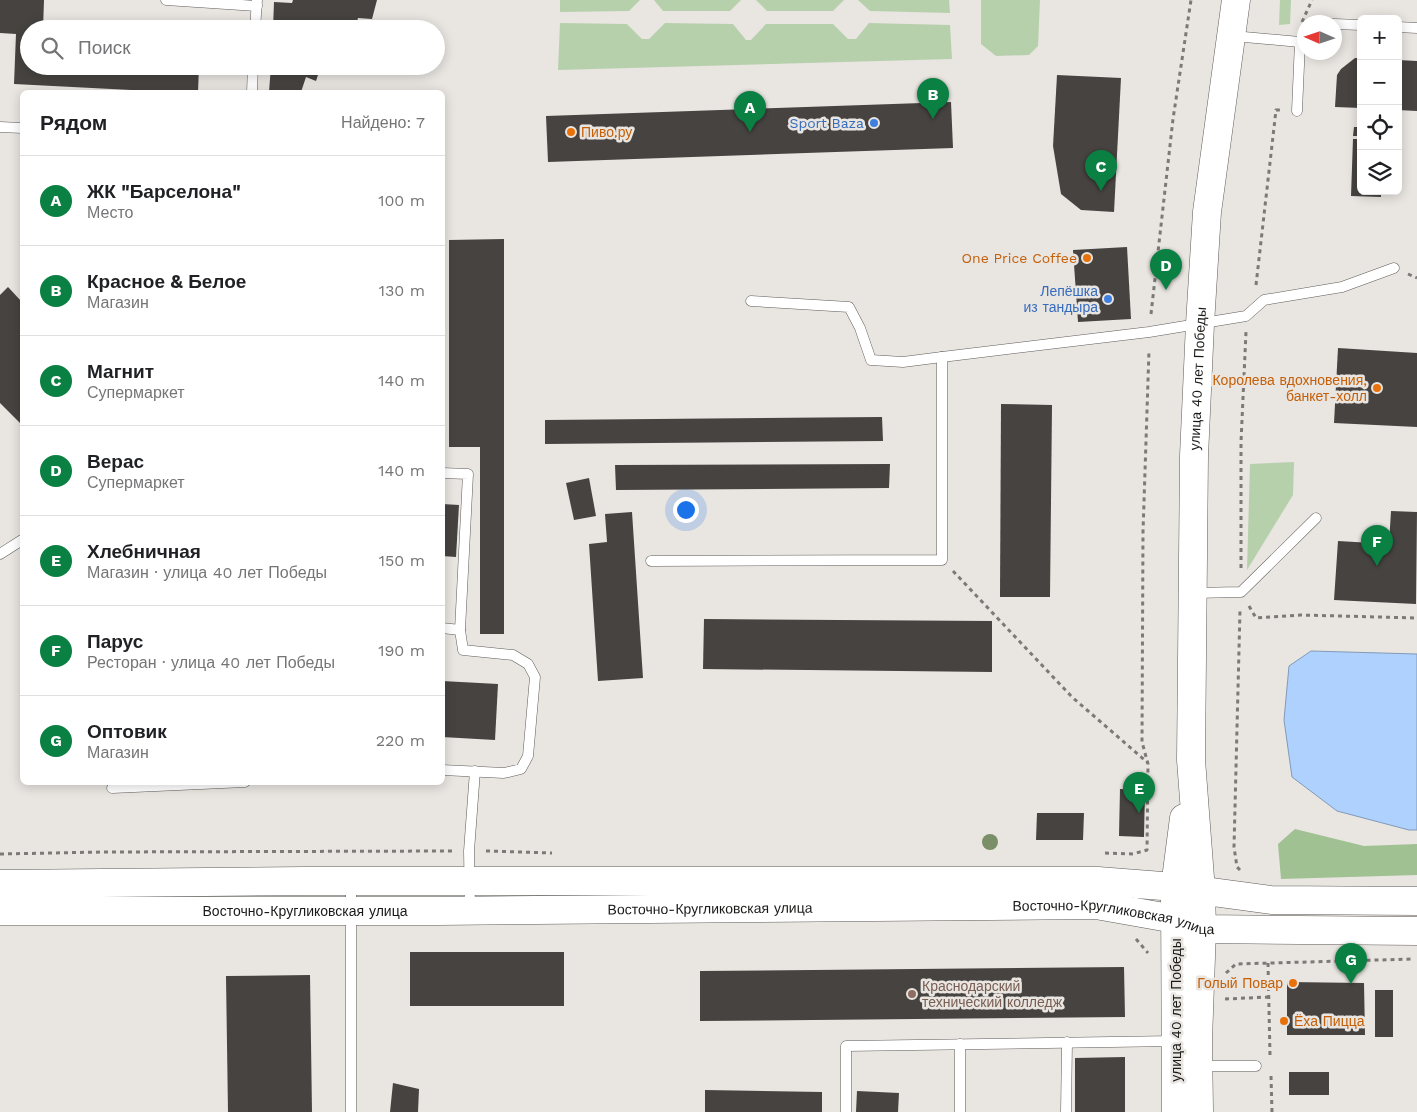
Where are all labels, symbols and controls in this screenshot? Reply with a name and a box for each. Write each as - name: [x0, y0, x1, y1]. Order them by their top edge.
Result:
- north arrow: [1297, 15, 1342, 60]
- map controls: [1357, 15, 1402, 195]
- button: +: [1357, 15, 1402, 60]
- search box: [20, 20, 445, 75]
- icon: search: [38, 34, 66, 62]
- text: Поиск: [78, 36, 131, 59]
- button: −: [1357, 60, 1402, 105]
- pin: B: [917, 78, 949, 119]
- pin: A: [734, 91, 766, 132]
- button: locate: [1357, 105, 1402, 150]
- text: Рядом: [40, 110, 107, 135]
- text: Найдено: 7: [341, 113, 425, 132]
- place label: Sport Baza: [790, 115, 864, 131]
- marker: Sport Baza: [868, 117, 880, 129]
- place label: Пиво.ру: [581, 124, 632, 140]
- marker: Пиво.ру: [565, 126, 577, 138]
- pin: C: [1085, 150, 1117, 191]
- button: layers: [1357, 150, 1402, 195]
- text: ЖК "Барселона": [87, 180, 241, 203]
- text: A: [51, 191, 61, 210]
- text: 100 m: [378, 191, 425, 210]
- text: Место: [87, 203, 133, 222]
- pin: D: [1150, 249, 1182, 290]
- place label: One Price Coffee: [962, 250, 1077, 266]
- marker: One Price Coffee: [1081, 252, 1093, 264]
- text: Красное & Белое: [87, 270, 246, 293]
- text: B: [51, 281, 61, 300]
- text: 130 m: [379, 281, 425, 300]
- place label: Лепёшка из тандыра: [1023, 283, 1098, 315]
- text: Магазин: [87, 293, 149, 312]
- marker: Лепёшка из тандыра: [1102, 293, 1114, 305]
- street label: улица 40 лет Победы: [1186, 306, 1209, 451]
- text: Магнит: [87, 360, 154, 383]
- text: C: [51, 371, 61, 390]
- text: 140 m: [378, 371, 425, 390]
- place label: Королева вдохновения, банкет-холл: [1212, 372, 1367, 404]
- marker: Королева вдохновения, банкет-холл: [1371, 382, 1383, 394]
- text: Супермаркет: [87, 383, 185, 402]
- text: Верас: [87, 450, 144, 473]
- text: D: [50, 461, 62, 480]
- text: 140 m: [378, 461, 425, 480]
- text: Супермаркет: [87, 473, 185, 492]
- your location: [673, 497, 699, 523]
- pin: F: [1361, 525, 1393, 566]
- text: Хлебничная: [87, 540, 201, 563]
- text: E: [51, 551, 61, 570]
- text: 150 m: [379, 551, 425, 570]
- text: Магазин · улица 40 лет Победы: [87, 563, 327, 582]
- text: Парус: [87, 630, 143, 653]
- text: F: [51, 641, 61, 660]
- text: 190 m: [378, 641, 425, 660]
- text: Ресторан · улица 40 лет Победы: [87, 653, 335, 672]
- text: Оптовик: [87, 720, 167, 743]
- text: G: [50, 731, 62, 750]
- text: 220 m: [376, 731, 425, 750]
- text: Магазин: [87, 743, 149, 762]
- pin: E: [1123, 772, 1155, 813]
- street label: Восточно-Кругликовская улица: [1012, 897, 1215, 937]
- street label: Восточно-Кругликовская улица: [607, 900, 813, 917]
- street label: Восточно-Кругликовская улица: [203, 903, 408, 919]
- street label: улица 40 лет Победы: [1168, 938, 1184, 1082]
- pin: G: [1335, 943, 1367, 984]
- place label: Голый Повар: [1197, 975, 1283, 991]
- marker: Голый Повар: [1287, 977, 1299, 989]
- place label: Краснодарский технический колледж: [922, 978, 1063, 1010]
- marker: Краснодарский технический колледж: [906, 988, 918, 1000]
- place label: Ёха Пицца: [1294, 1013, 1365, 1029]
- marker: Ёха Пицца: [1278, 1015, 1290, 1027]

